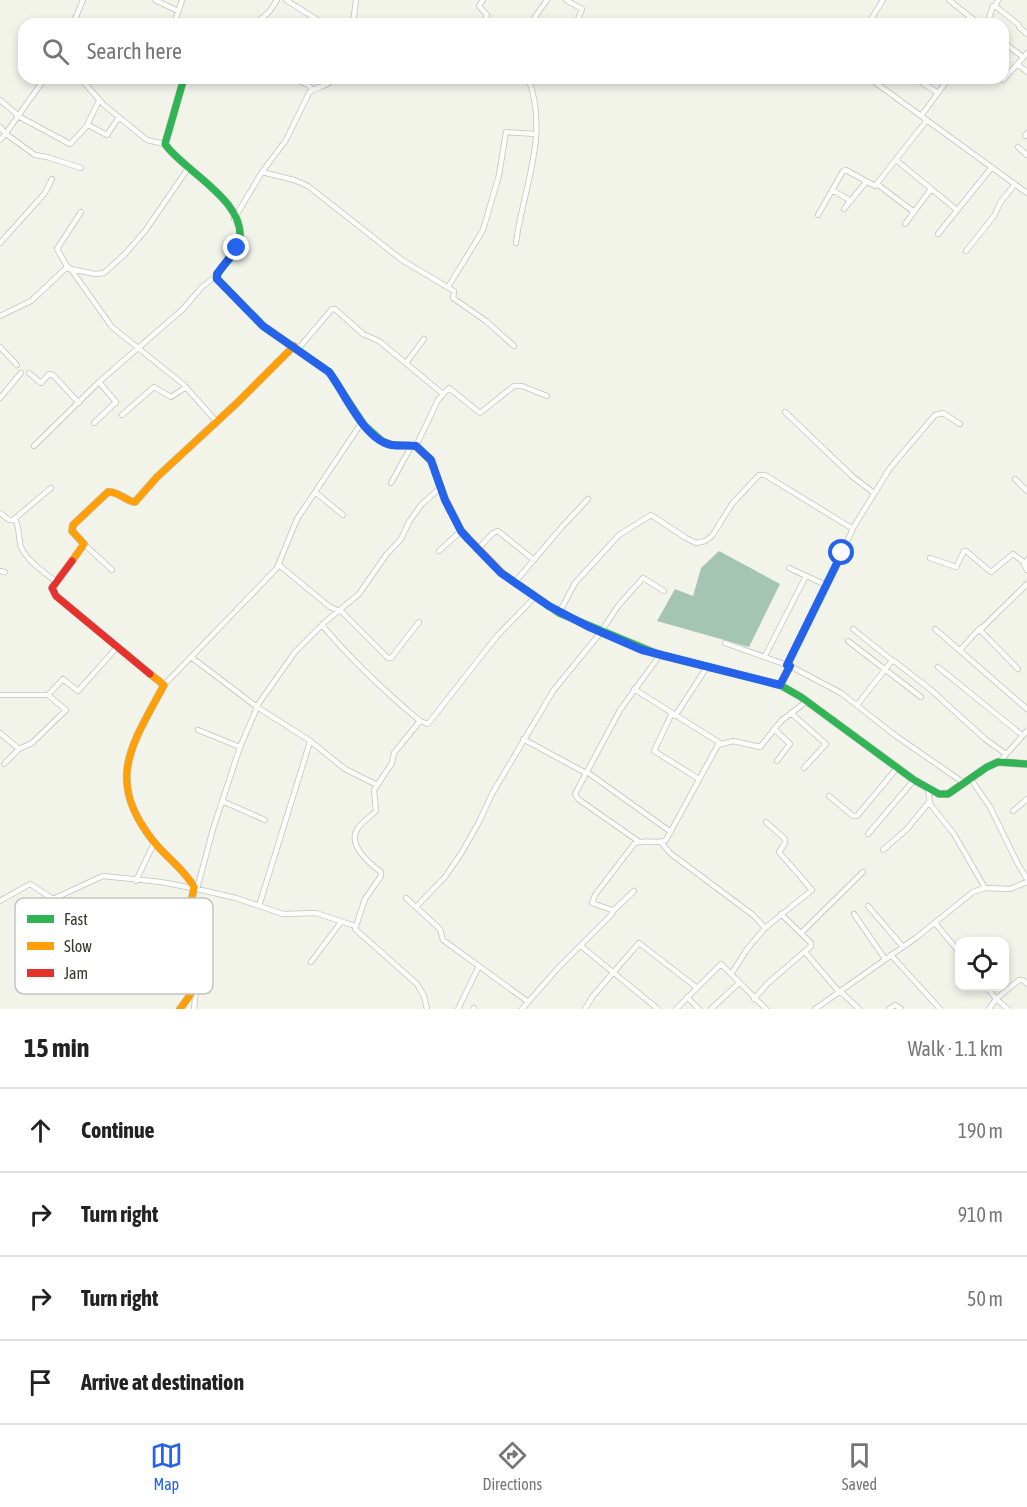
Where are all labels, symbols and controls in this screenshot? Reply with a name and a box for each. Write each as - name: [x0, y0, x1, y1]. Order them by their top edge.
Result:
- search box: [18, 18, 1009, 84]
- icon: search: [39, 35, 72, 68]
- text: Search here: [87, 38, 182, 64]
- route end: [223, 234, 249, 260]
- route start: [828, 539, 854, 565]
- legend: [15, 898, 213, 994]
- text: Fast: [64, 910, 88, 928]
- text: Slow: [64, 937, 92, 955]
- map controls: [955, 937, 1009, 991]
- button: locate: [955, 937, 1009, 991]
- text: Jam: [64, 964, 88, 982]
- text: 15 min: [24, 1033, 89, 1063]
- text: Walk · 1.1 km: [908, 1037, 1003, 1060]
- icon: ahead: [24, 1114, 57, 1147]
- text: Continue: [81, 1117, 155, 1143]
- text: 190 m: [958, 1119, 1003, 1142]
- icon: right: [24, 1198, 57, 1231]
- text: Turn right: [81, 1201, 158, 1227]
- text: 910 m: [958, 1203, 1003, 1226]
- icon: right: [24, 1282, 57, 1315]
- text: Turn right: [81, 1285, 158, 1311]
- text: 50 m: [967, 1287, 1003, 1310]
- icon: arrive: [24, 1366, 57, 1399]
- text: Arrive at destination: [81, 1369, 244, 1395]
- tab: Map: [150, 1439, 183, 1493]
- tab: Directions: [482, 1439, 542, 1493]
- tab: Saved: [842, 1439, 877, 1493]

